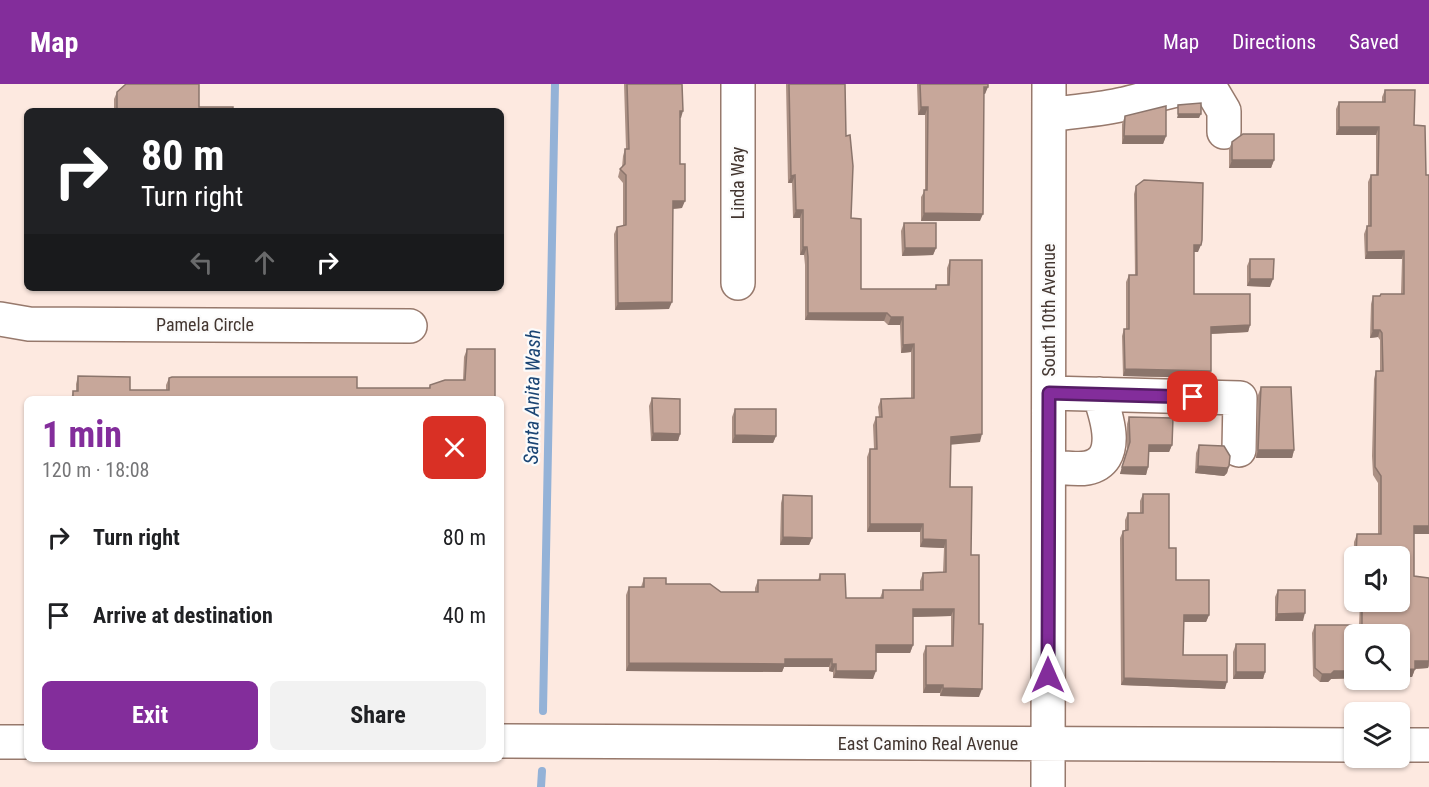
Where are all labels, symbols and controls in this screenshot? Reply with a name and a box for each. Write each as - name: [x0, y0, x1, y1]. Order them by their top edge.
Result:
- text: Map: [30, 26, 78, 59]
- text: Map: [1163, 30, 1199, 54]
- text: Directions: [1232, 30, 1316, 54]
- text: Saved: [1349, 30, 1399, 54]
- text: 80 m: [141, 131, 224, 180]
- icon: right: [42, 132, 120, 210]
- street label: Linda Way: [727, 146, 748, 219]
- text: Turn right: [141, 181, 243, 213]
- street label: South 10th Avenue: [1038, 244, 1059, 376]
- icon: left: [185, 246, 218, 279]
- icon: ahead: [248, 246, 281, 279]
- icon: right: [311, 246, 344, 279]
- street label: Pamela Circle: [156, 314, 254, 335]
- water label: Santa Anita Wash: [519, 329, 545, 465]
- pin: [1167, 371, 1218, 422]
- icon: arrive: [1176, 380, 1209, 413]
- text: 1 min: [42, 414, 122, 456]
- button: close: [423, 416, 486, 479]
- text: 120 m · 18:08: [42, 458, 149, 482]
- icon: right: [42, 521, 75, 554]
- text: Turn right: [93, 525, 180, 550]
- text: 80 m: [443, 525, 486, 550]
- map controls: [1344, 546, 1410, 768]
- button: sound: [1344, 546, 1410, 612]
- icon: arrive: [42, 599, 75, 632]
- text: Arrive at destination: [93, 603, 273, 628]
- text: 40 m: [443, 603, 486, 628]
- button: search: [1344, 624, 1410, 690]
- position arrow: [1016, 643, 1080, 707]
- button: Exit: [42, 681, 258, 750]
- button: Share: [270, 681, 486, 750]
- button: layers: [1344, 702, 1410, 768]
- street label: East Camino Real Avenue: [838, 733, 1018, 754]

